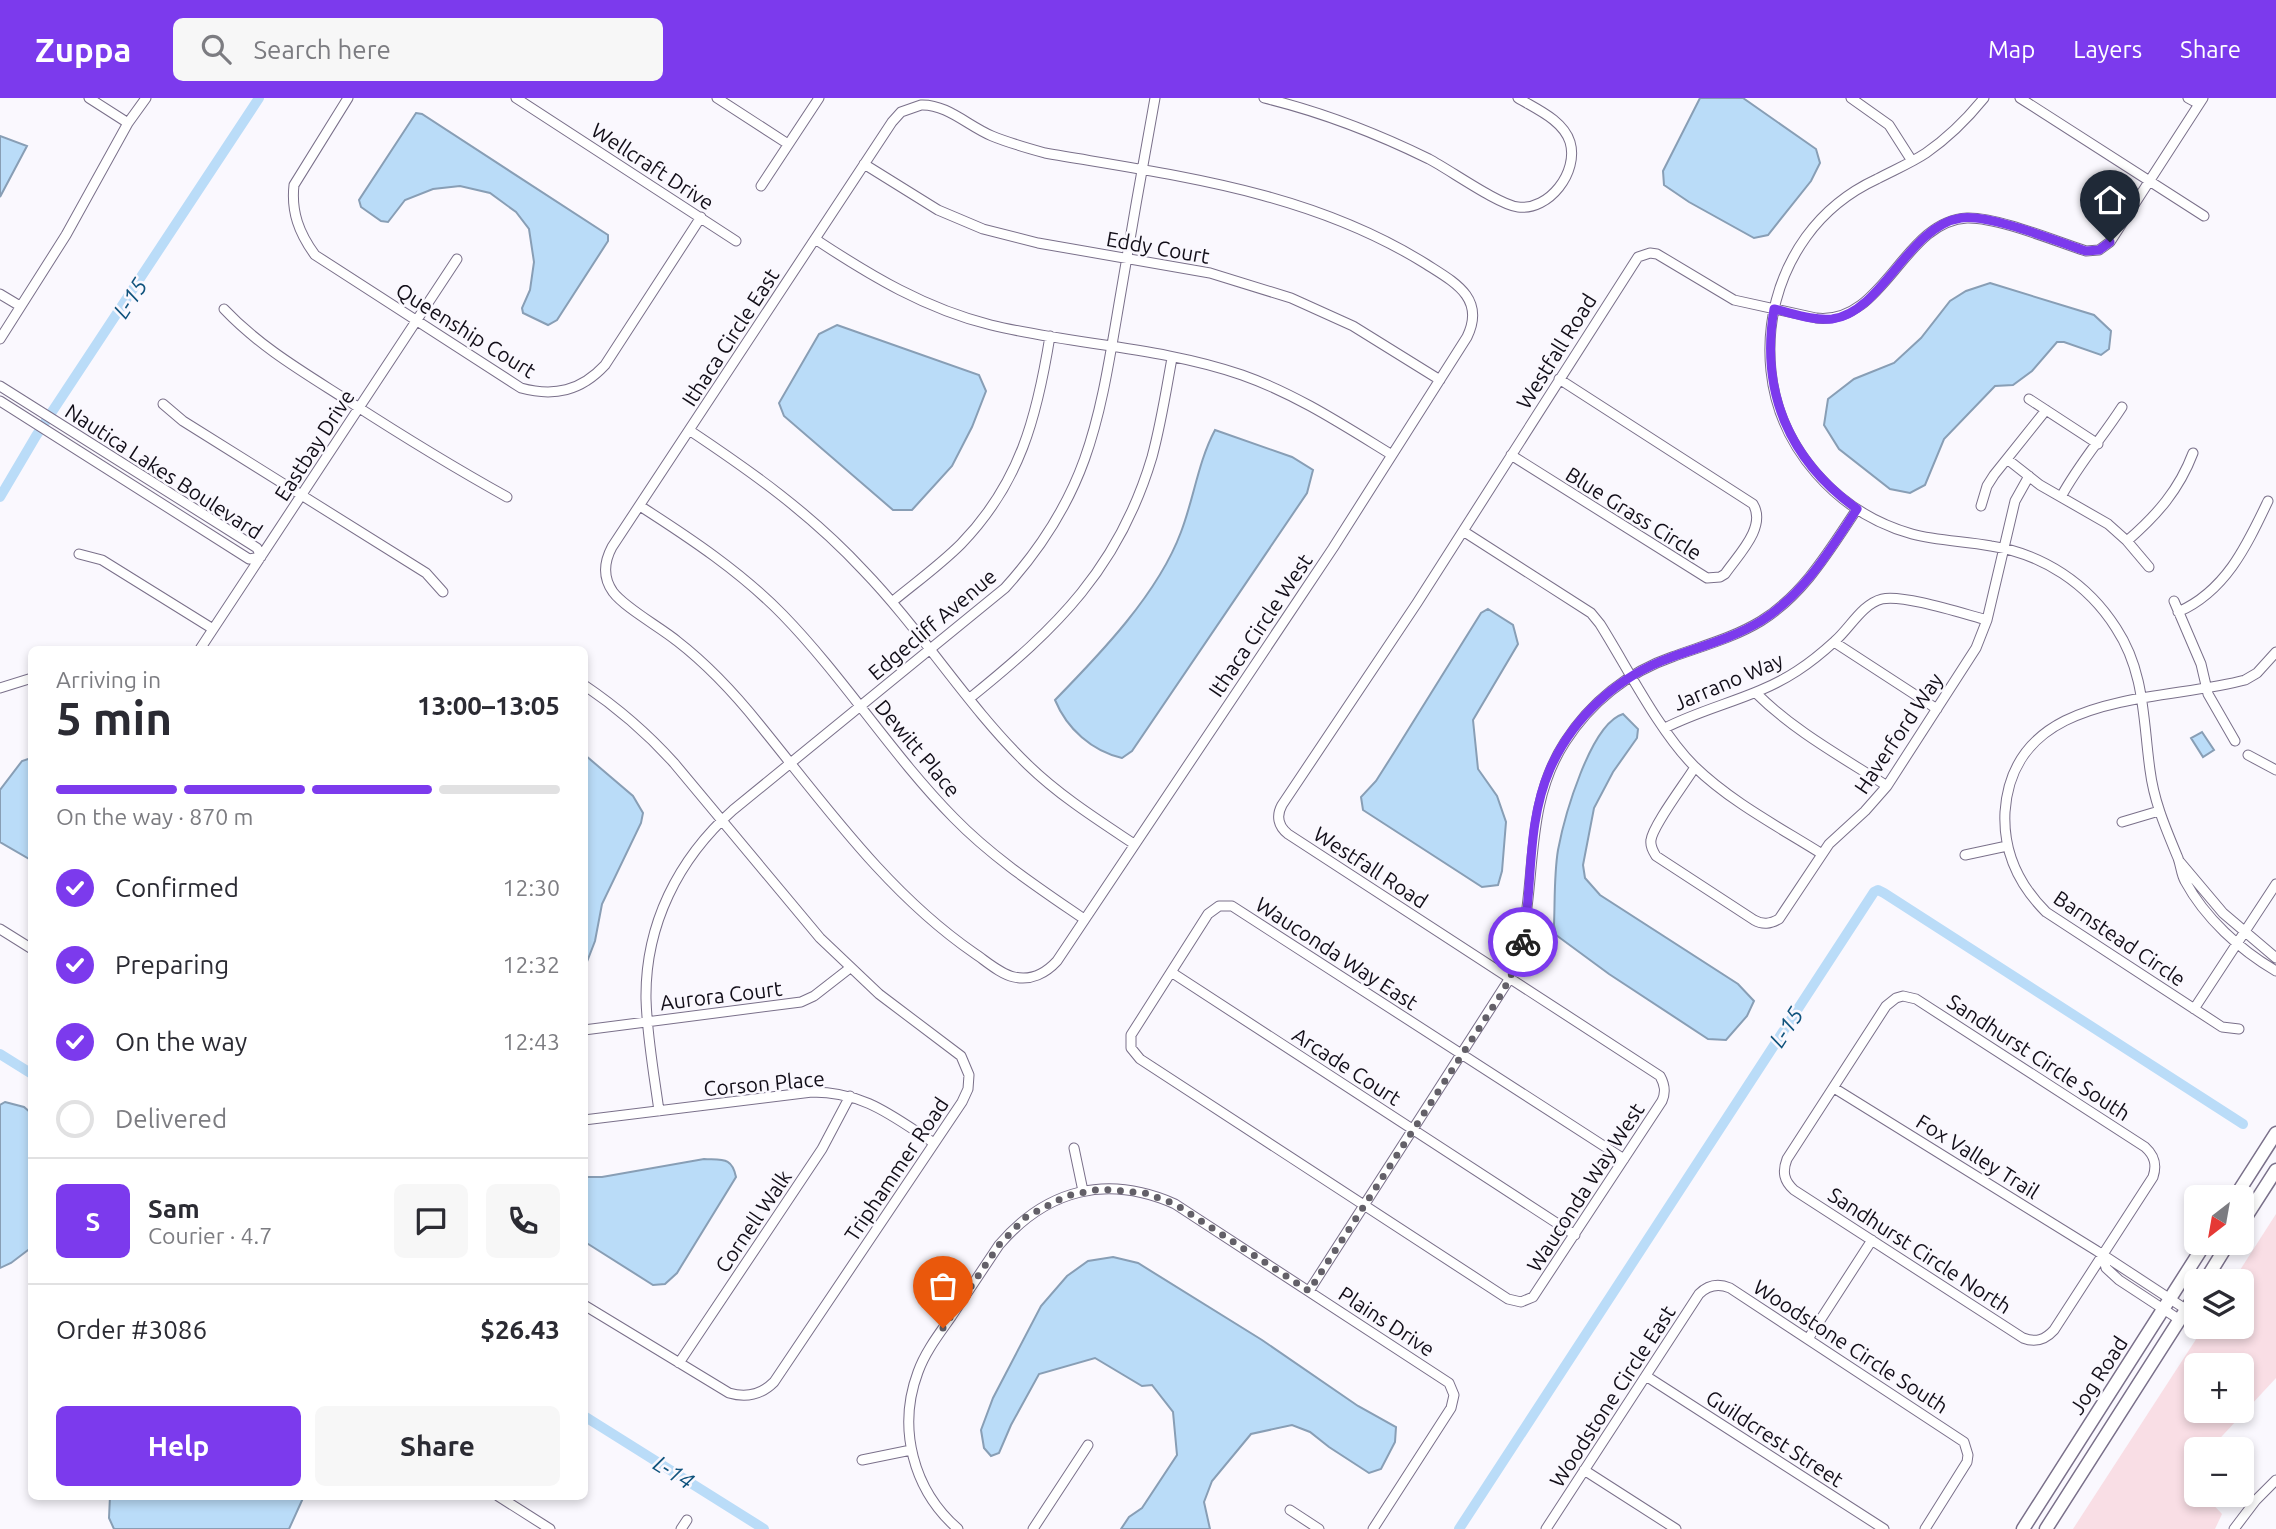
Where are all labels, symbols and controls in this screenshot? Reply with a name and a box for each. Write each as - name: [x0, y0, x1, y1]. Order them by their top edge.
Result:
- search box: [173, 18, 663, 81]
- icon: search: [197, 30, 235, 68]
- text: Zuppa: [35, 31, 131, 68]
- text: Search here: [253, 35, 391, 64]
- text: Map: [1988, 36, 2035, 63]
- text: Layers: [2073, 36, 2142, 63]
- text: Share: [2180, 36, 2241, 63]
- street label: Wellcraft Drive: [587, 118, 719, 214]
- pin: [2080, 170, 2140, 242]
- icon: home: [2091, 181, 2129, 219]
- street label: Eddy Court: [1104, 226, 1212, 268]
- street label: Ithaca Circle East: [677, 264, 783, 410]
- water label: L-15: [108, 273, 152, 323]
- street label: Queenship Court: [392, 277, 540, 383]
- street label: Westfall Road: [1511, 289, 1601, 413]
- street label: Eastbay Drive: [269, 385, 359, 505]
- street label: Nautica Lakes Boulevard: [61, 398, 267, 544]
- street label: Blue Grass Circle: [1562, 462, 1706, 564]
- street label: Ithaca Circle West: [1203, 549, 1317, 701]
- street label: Edgecliff Avenue: [863, 564, 1001, 684]
- street label: Jarrano Way: [1670, 647, 1786, 715]
- text: Arriving in: [56, 667, 161, 692]
- street label: Haverford Way: [1849, 668, 1947, 798]
- text: 13:00–13:05: [417, 691, 560, 720]
- text: 5 min: [56, 692, 172, 744]
- street label: Dewitt Place: [870, 695, 966, 801]
- text: On the way · 870 m: [56, 804, 253, 829]
- street label: Westfall Road: [1310, 821, 1432, 913]
- icon: check: [56, 869, 94, 907]
- text: Confirmed: [115, 873, 239, 902]
- text: 12:30: [502, 875, 560, 900]
- street label: Barnstead Circle: [2050, 885, 2190, 991]
- street label: Wauconda Way East: [1252, 892, 1422, 1014]
- courier: [1488, 907, 1558, 977]
- icon: bike: [1504, 923, 1542, 961]
- icon: check: [56, 946, 94, 984]
- text: Preparing: [115, 950, 229, 979]
- text: 12:32: [502, 952, 560, 977]
- street label: Aurora Court: [659, 976, 783, 1014]
- street label: Sandhurst Circle South: [1943, 989, 2135, 1125]
- water label: L-15: [1764, 1002, 1808, 1052]
- street label: Arcade Court: [1288, 1022, 1406, 1110]
- icon: check: [56, 1023, 94, 1061]
- text: On the way: [115, 1027, 247, 1056]
- text: 12:43: [502, 1029, 560, 1054]
- street label: Corson Place: [702, 1066, 826, 1100]
- street label: Triphammer Road: [839, 1093, 953, 1245]
- street label: Wauconda Way West: [1521, 1098, 1649, 1276]
- text: Delivered: [115, 1104, 227, 1133]
- street label: Fox Valley Trail: [1912, 1109, 2044, 1203]
- street label: Cornell Walk: [710, 1165, 796, 1277]
- street label: Sandhurst Circle North: [1824, 1182, 2016, 1318]
- button: chat: [394, 1184, 468, 1258]
- button: phone: [486, 1184, 560, 1258]
- north arrow: [2184, 1185, 2254, 1255]
- map controls: [2184, 1185, 2254, 1507]
- text: Sam: [148, 1194, 200, 1223]
- text: S: [86, 1207, 100, 1236]
- text: Courier · 4.7: [148, 1223, 272, 1248]
- pin: [913, 1256, 973, 1328]
- icon: bag: [924, 1267, 962, 1305]
- button: layers: [2184, 1269, 2254, 1339]
- street label: Woodstone Circle South: [1749, 1274, 1953, 1418]
- street label: Plains Drive: [1335, 1281, 1439, 1361]
- street label: Woodstone Circle East: [1544, 1301, 1680, 1491]
- text: Order #3086: [56, 1315, 207, 1344]
- text: $26.43: [480, 1315, 560, 1344]
- street label: Jog Road: [2064, 1332, 2132, 1418]
- button: +: [2184, 1353, 2254, 1423]
- street label: Guildcrest Street: [1702, 1385, 1848, 1491]
- button: Help: [56, 1406, 301, 1486]
- button: Share: [315, 1406, 560, 1486]
- button: −: [2184, 1437, 2254, 1507]
- water label: L-14: [649, 1450, 699, 1494]

